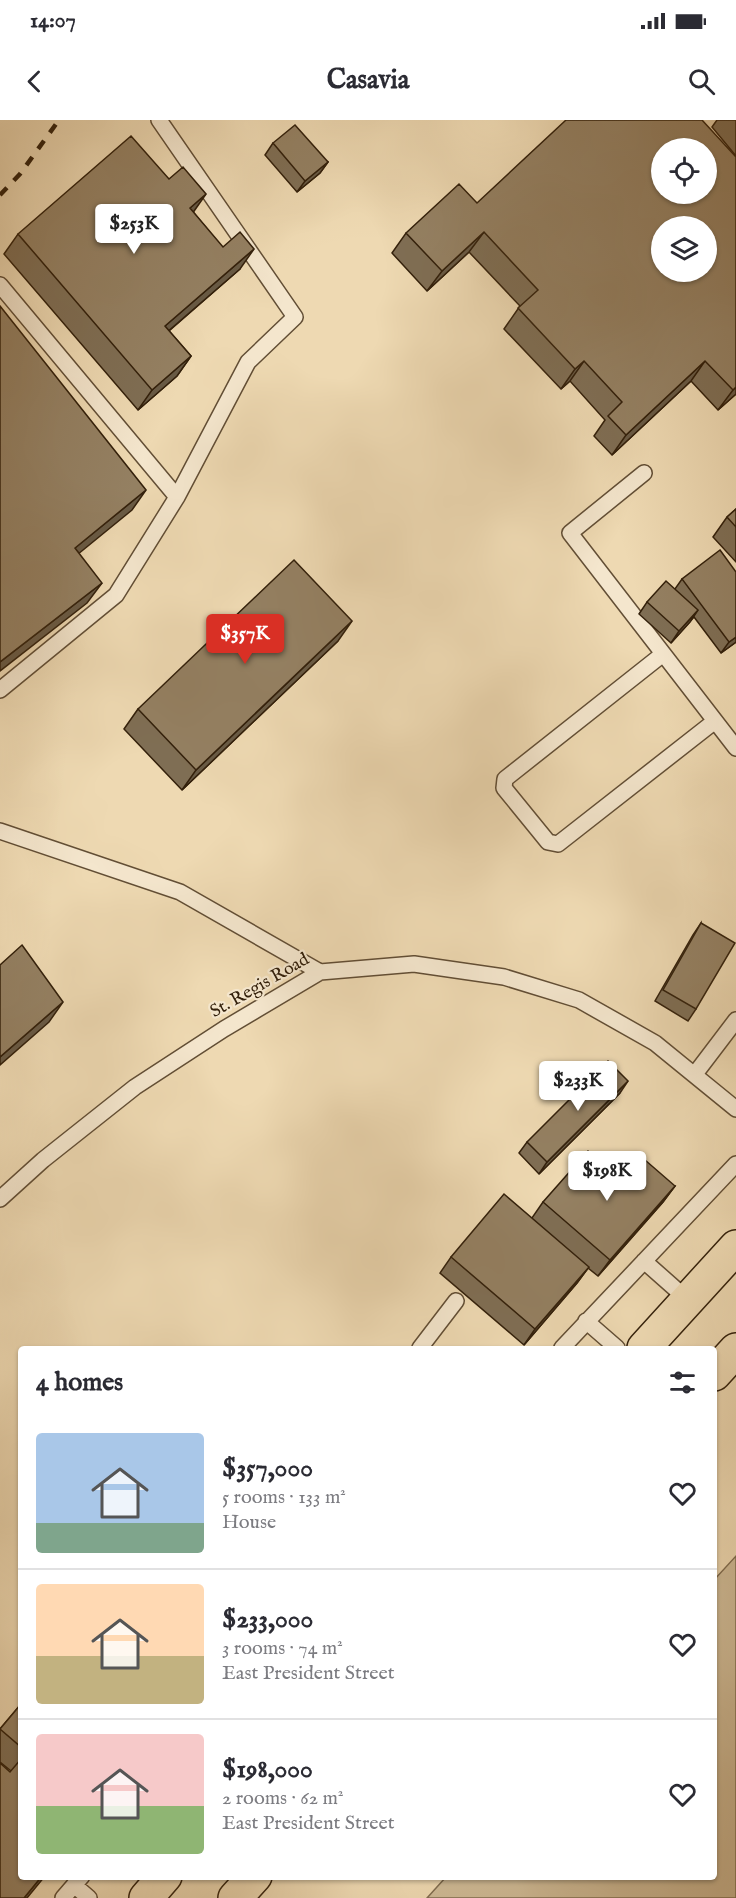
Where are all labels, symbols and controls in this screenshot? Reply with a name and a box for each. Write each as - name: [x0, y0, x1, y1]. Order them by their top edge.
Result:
- text: 14:07: [30, 7, 76, 35]
- text: Casavia: [327, 64, 409, 98]
- icon: back: [18, 65, 51, 98]
- icon: search: [685, 65, 718, 98]
- map controls: [651, 138, 717, 282]
- button: locate: [651, 138, 717, 204]
- pin: $253K: [92, 204, 176, 255]
- text: $253K: [109, 211, 159, 236]
- button: layers: [651, 216, 717, 282]
- pin: $357K: [203, 614, 287, 665]
- text: $357K: [220, 621, 270, 646]
- street label: St. Regis Road: [206, 948, 314, 1024]
- pin: $233K: [536, 1061, 620, 1112]
- text: $233K: [553, 1068, 603, 1093]
- pin: $198K: [565, 1151, 649, 1202]
- text: $198K: [582, 1158, 632, 1183]
- text: 4 homes: [36, 1366, 123, 1399]
- icon: filters: [666, 1366, 699, 1399]
- text: $357,000: [222, 1452, 313, 1485]
- icon: home: [84, 1457, 156, 1529]
- icon: heart: [666, 1477, 699, 1510]
- text: 5 rooms · 133 m²: [222, 1485, 346, 1510]
- text: House: [222, 1510, 276, 1535]
- text: $233,000: [222, 1603, 313, 1636]
- icon: home: [84, 1608, 156, 1680]
- icon: heart: [666, 1628, 699, 1661]
- text: 3 rooms · 74 m²: [222, 1636, 343, 1661]
- text: East President Street: [222, 1661, 395, 1686]
- text: $198,000: [222, 1753, 313, 1786]
- icon: home: [84, 1758, 156, 1830]
- icon: heart: [666, 1778, 699, 1811]
- text: 2 rooms · 62 m²: [222, 1786, 344, 1811]
- text: East President Street: [222, 1811, 395, 1836]

